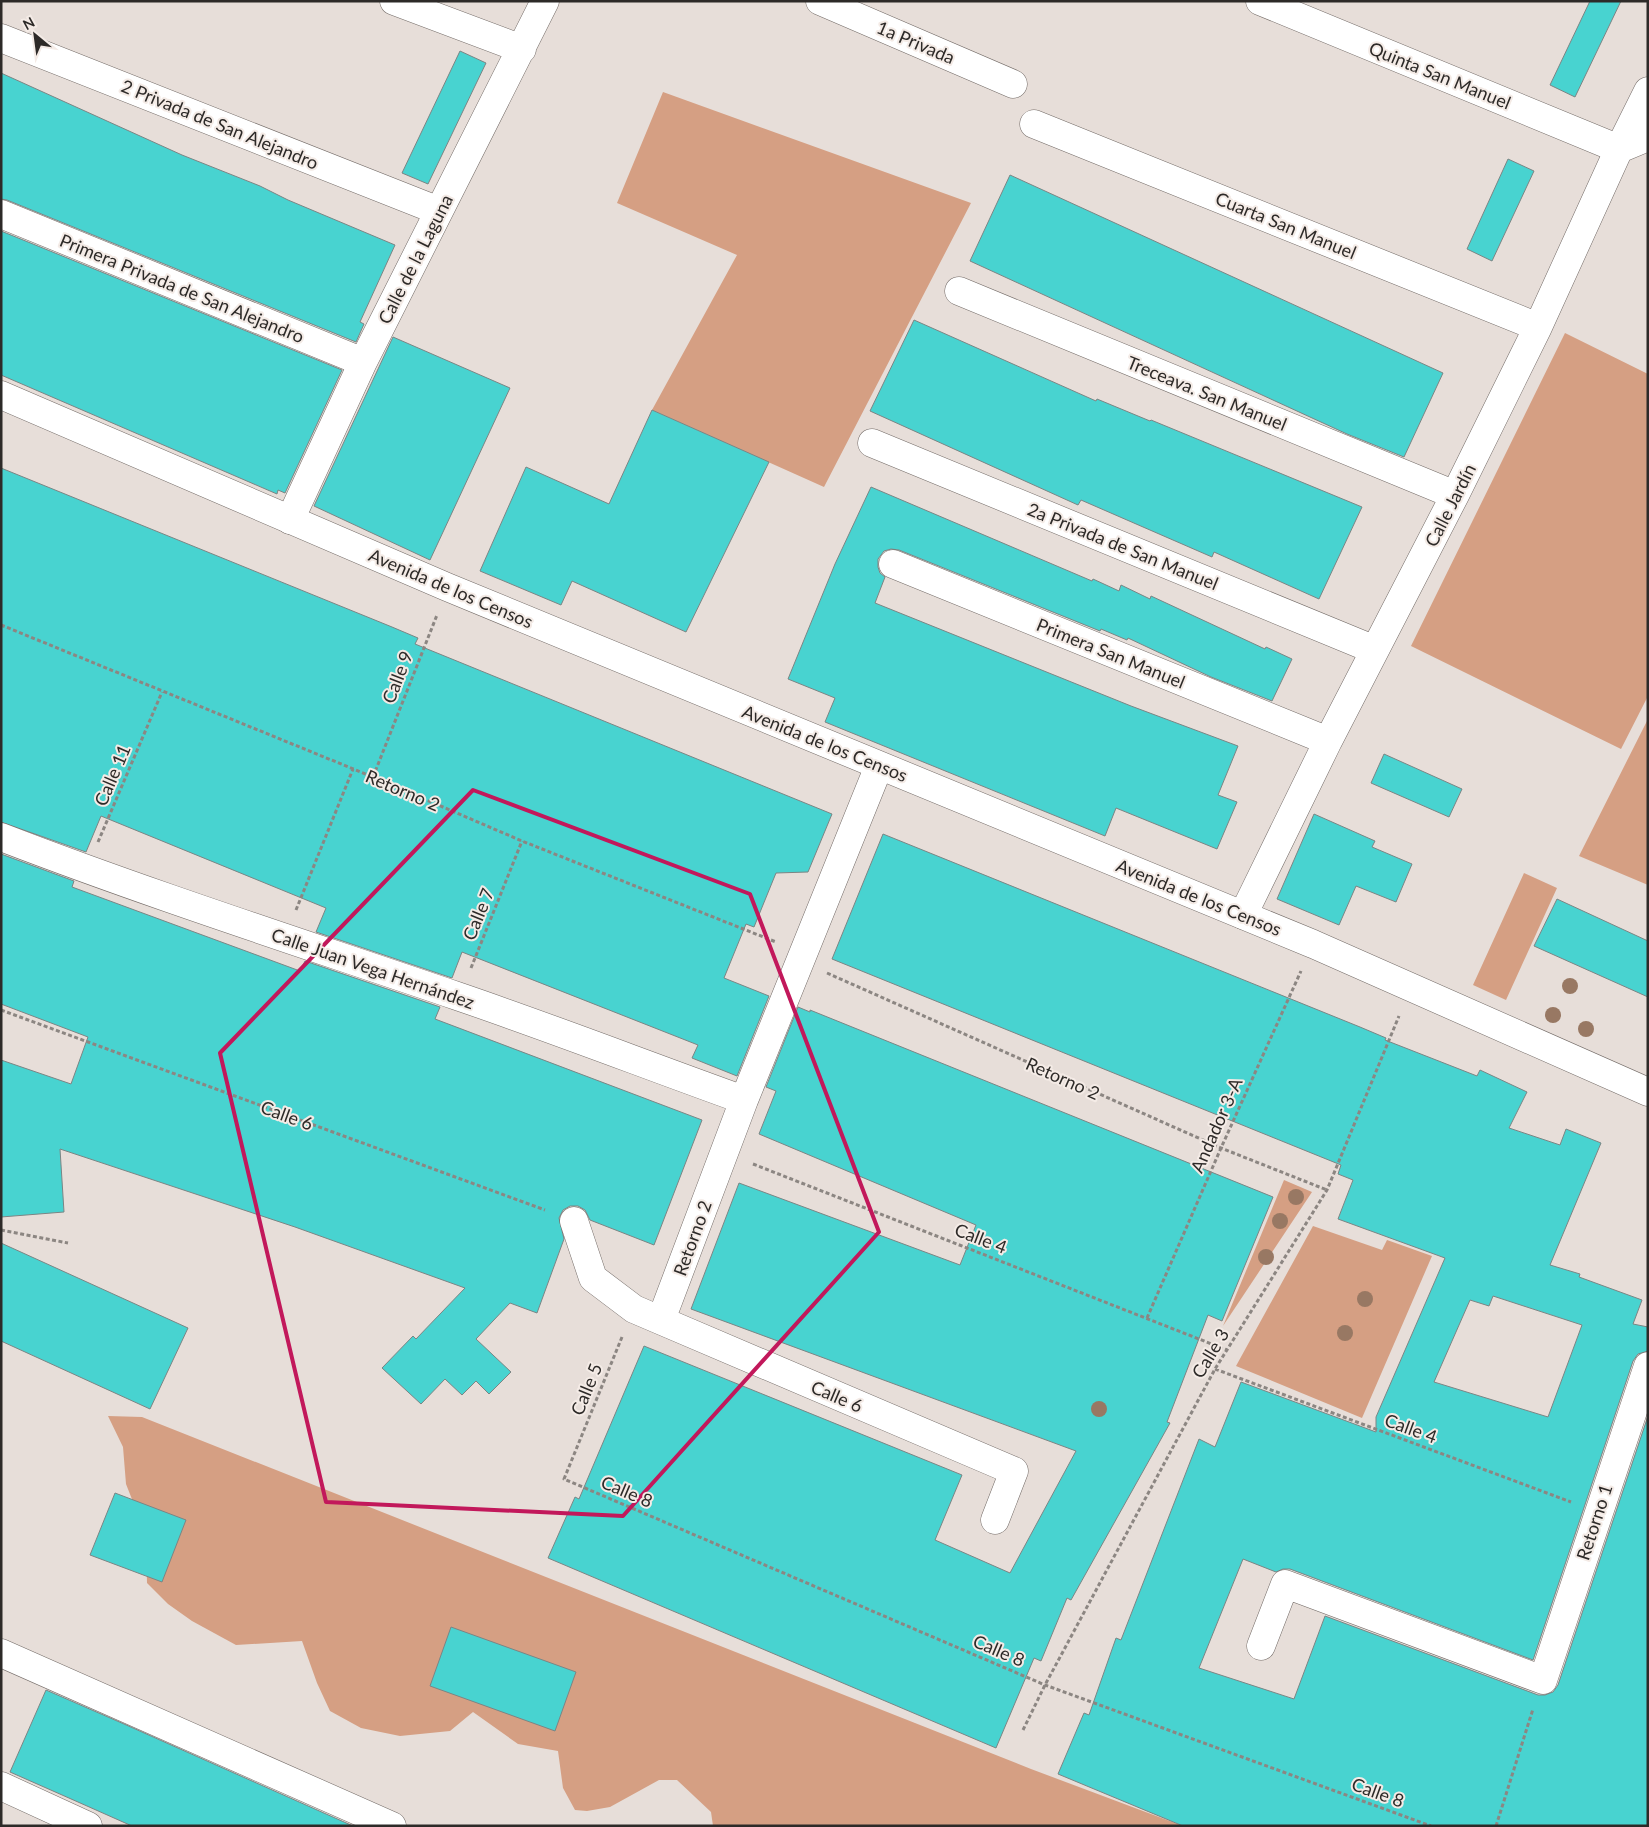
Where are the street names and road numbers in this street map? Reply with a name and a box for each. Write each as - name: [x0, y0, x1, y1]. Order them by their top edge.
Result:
- street label: 1a Privada: [874, 16, 958, 68]
- street label: Quinta San Manuel: [1366, 37, 1514, 113]
- street label: 2 Privada de San Alejandro: [118, 74, 322, 174]
- street label: Cuarta San Manuel: [1212, 187, 1360, 263]
- street label: Calle de la Laguna: [373, 191, 457, 327]
- street label: Primera Privada de San Alejandro: [57, 229, 307, 347]
- street label: Treceava. San Manuel: [1124, 351, 1290, 435]
- street label: Calle Jardín: [1420, 460, 1480, 550]
- street label: 2a Privada de San Manuel: [1024, 498, 1222, 594]
- street label: Avenida de los Censos: [366, 543, 537, 633]
- street label: Primera San Manuel: [1034, 613, 1188, 693]
- street label: Calle 9: [377, 648, 417, 706]
- street label: Avenida de los Censos: [739, 700, 911, 786]
- street label: Calle 11: [89, 741, 135, 809]
- street label: Retorno 2: [363, 765, 443, 815]
- street label: Avenida de los Censos: [1113, 854, 1285, 940]
- street label: Calle 7: [458, 885, 498, 943]
- street label: Calle Juan Vega Hernández: [269, 923, 477, 1013]
- street label: Retorno 2: [1023, 1052, 1103, 1104]
- street label: Andador 3-A: [1185, 1073, 1247, 1176]
- street label: Calle 6: [258, 1095, 316, 1135]
- street label: Retorno 2: [668, 1197, 716, 1279]
- street label: Calle 4: [952, 1218, 1010, 1258]
- street label: Calle 3: [1187, 1324, 1233, 1382]
- street label: Calle 5: [566, 1360, 606, 1418]
- street label: Calle 6: [808, 1375, 866, 1417]
- street label: Calle 4: [1382, 1408, 1440, 1448]
- street label: Calle 8: [598, 1470, 656, 1512]
- street label: Retorno 1: [1571, 1481, 1617, 1563]
- street label: Calle 8: [970, 1629, 1028, 1671]
- street label: Calle 8: [1349, 1772, 1407, 1812]

